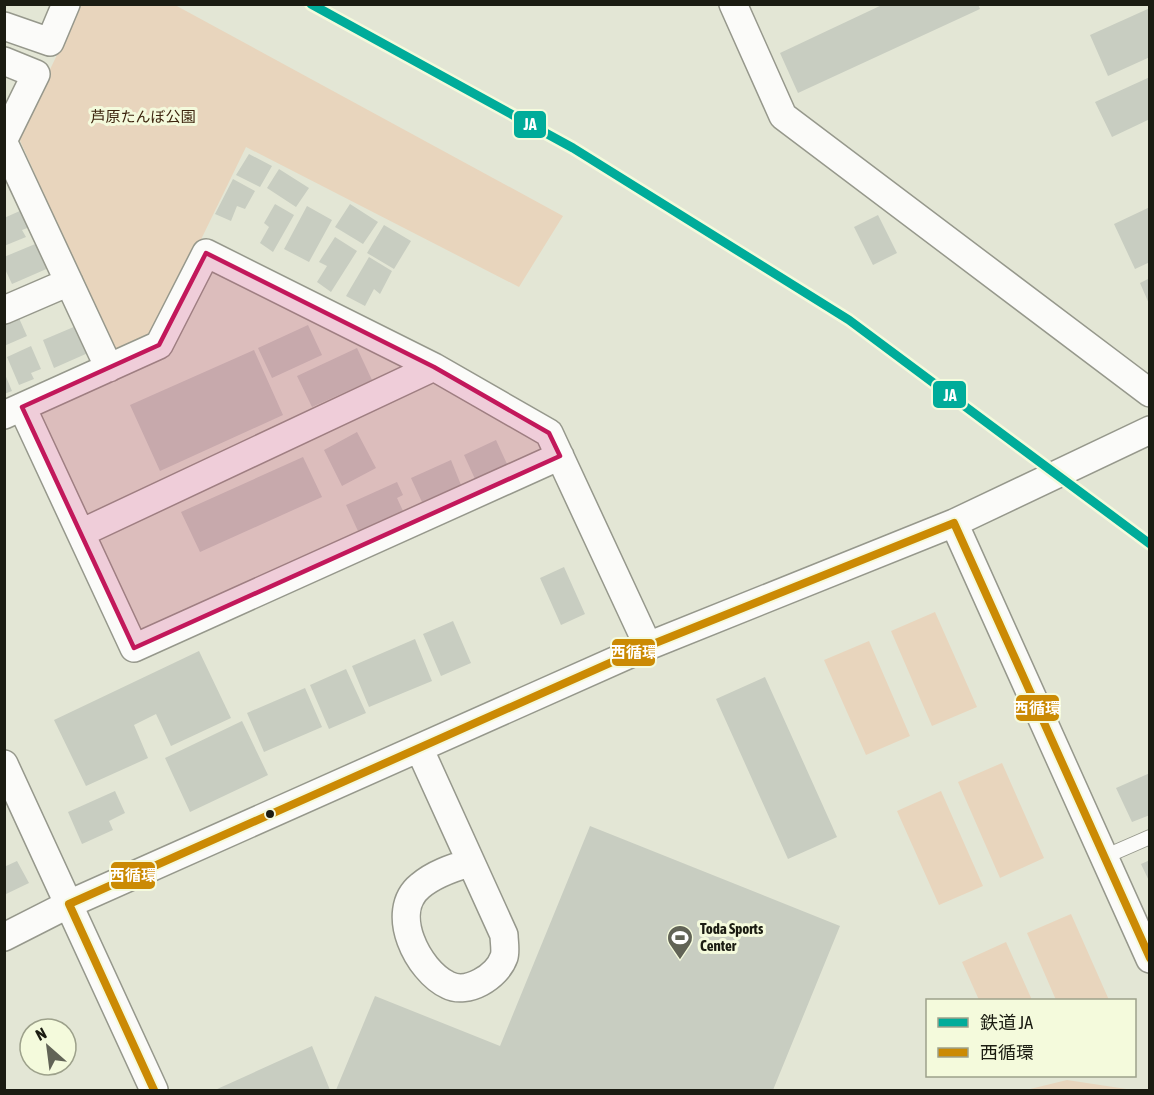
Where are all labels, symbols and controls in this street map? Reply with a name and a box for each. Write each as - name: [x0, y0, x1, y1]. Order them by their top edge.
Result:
- park label: 芦原たんぼ公園: [90, 108, 196, 125]
- line badge: JA: [513, 110, 547, 139]
- text: JA: [523, 115, 537, 133]
- line badge: JA: [932, 380, 967, 409]
- text: JA: [943, 386, 957, 404]
- line badge: 西循環: [611, 638, 656, 667]
- text: 西循環: [610, 643, 658, 661]
- line badge: 西循環: [1015, 694, 1060, 722]
- text: 西循環: [1013, 699, 1061, 717]
- unlabelled marker: [264, 808, 276, 820]
- line badge: 西循環: [110, 861, 156, 890]
- text: 西循環: [109, 866, 157, 884]
- place label: Toda Sports Center: [700, 920, 764, 954]
- sports icon: Toda Sports Center: [665, 923, 695, 961]
- legend: [926, 999, 1136, 1077]
- text: 鉄道 JA: [980, 1012, 1033, 1033]
- north arrow: [18, 1017, 78, 1077]
- text: N: [33, 1024, 49, 1044]
- text: 西循環: [980, 1042, 1034, 1063]

